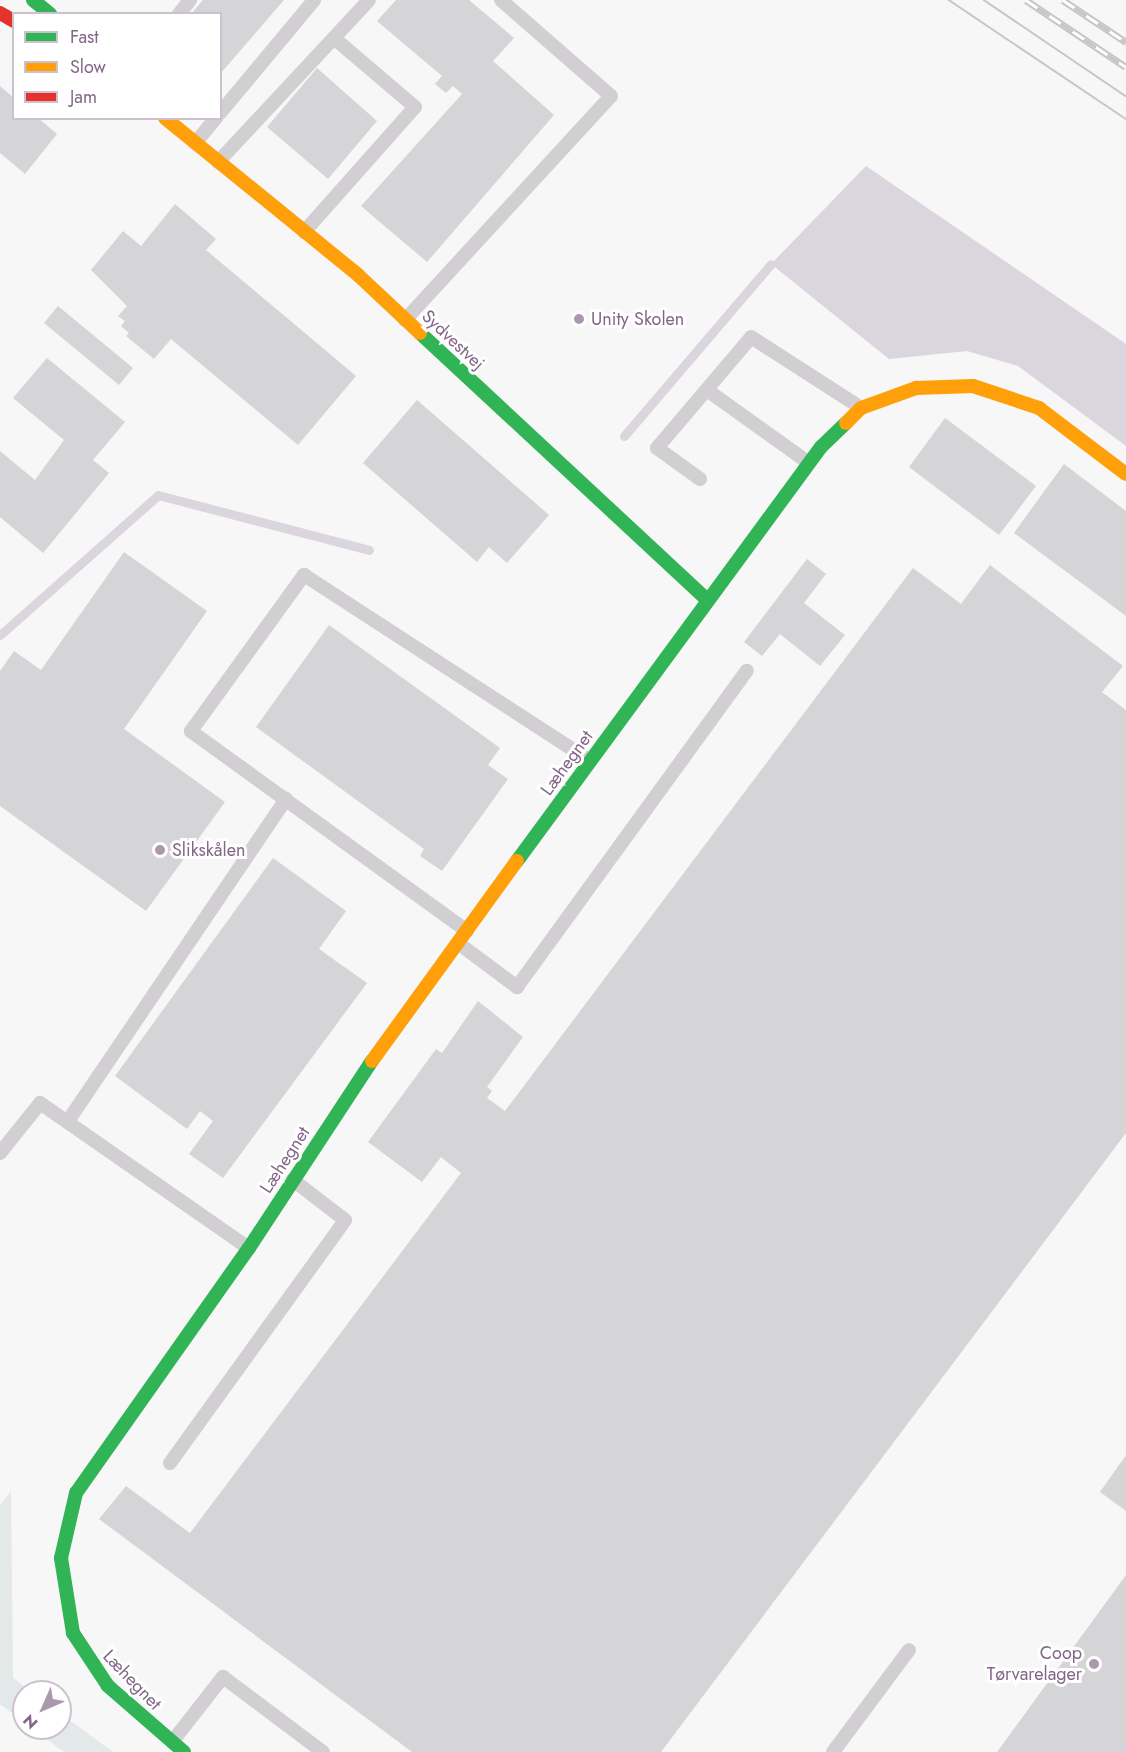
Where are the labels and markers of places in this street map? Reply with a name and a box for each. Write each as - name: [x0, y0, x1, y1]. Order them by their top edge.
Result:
- place label: Unity Skolen: [591, 308, 684, 330]
- marker: Unity Skolen: [572, 312, 586, 326]
- place label: Slikskålen: [172, 839, 245, 861]
- marker: Slikskålen: [153, 843, 167, 857]
- place label: Coop Tørvarelager: [987, 1643, 1082, 1686]
- marker: Coop Tørvarelager: [1087, 1657, 1101, 1671]

